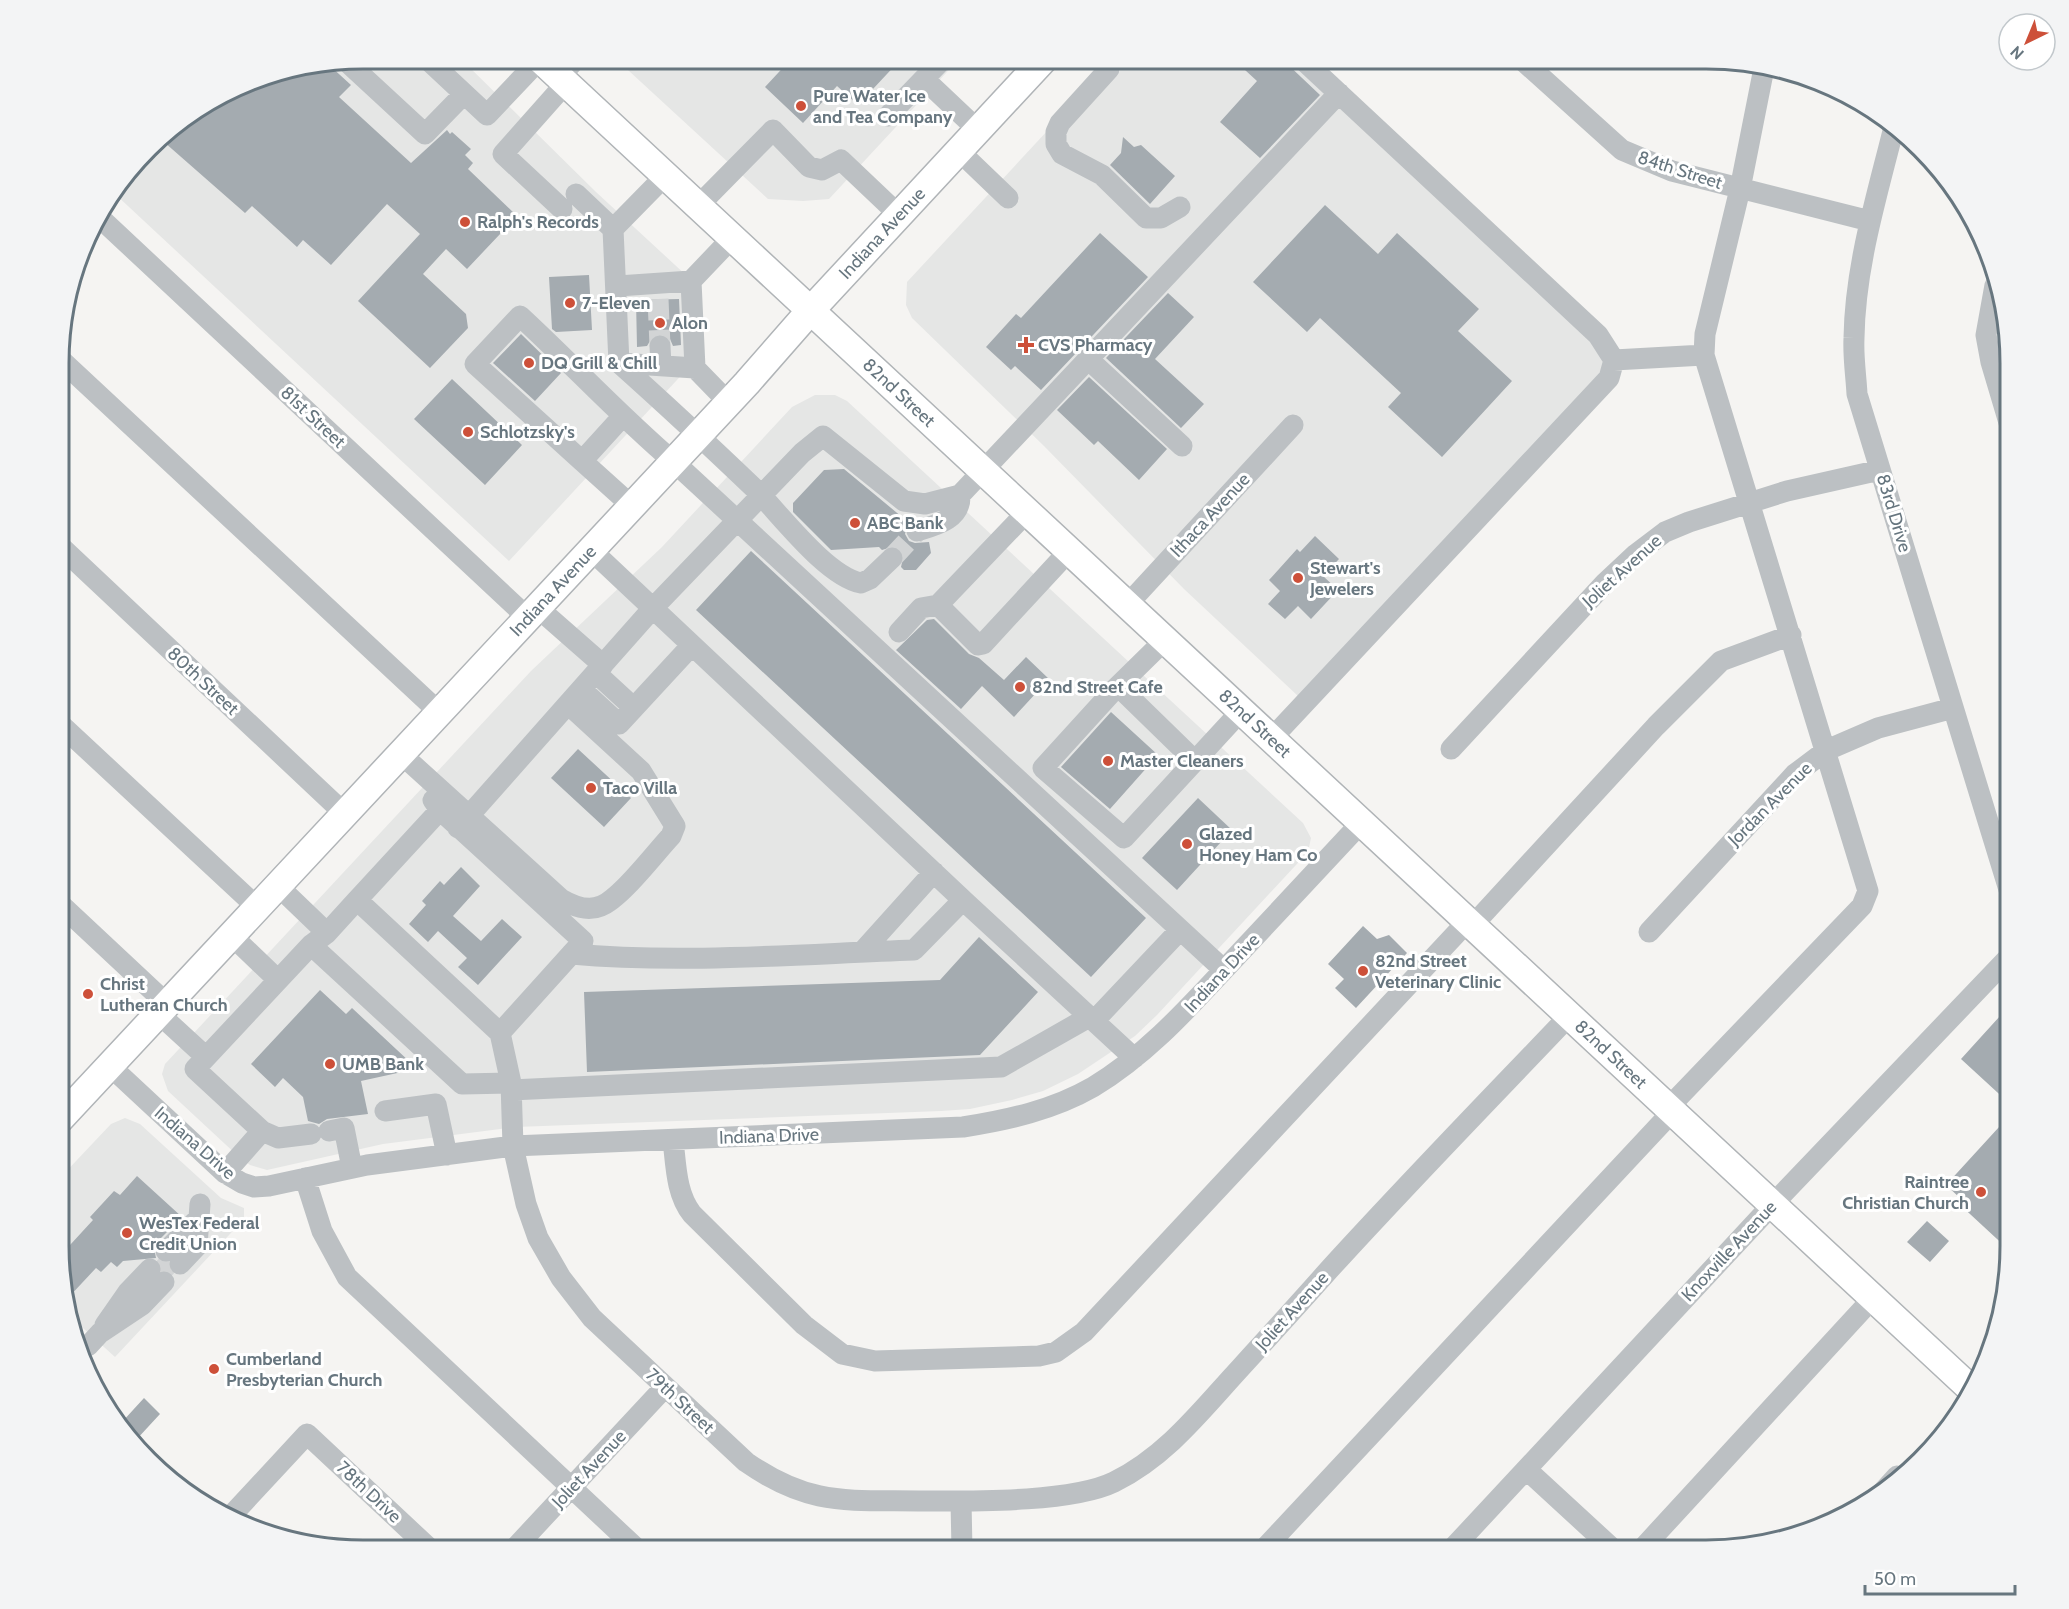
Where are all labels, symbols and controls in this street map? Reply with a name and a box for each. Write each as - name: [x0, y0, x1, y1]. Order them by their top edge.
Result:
- north arrow: [1997, 12, 2057, 72]
- text: N: [2006, 42, 2028, 63]
- place label: Pure Water Ice and Tea Company: [813, 85, 953, 128]
- marker: Pure Water Ice and Tea Company: [794, 99, 808, 113]
- street label: 84th Street: [1635, 146, 1725, 194]
- street label: Indiana Avenue: [834, 183, 930, 284]
- place label: Ralph's Records: [477, 211, 599, 233]
- marker: Ralph's Records: [458, 215, 472, 229]
- place label: 7-Eleven: [582, 292, 650, 314]
- marker: 7-Eleven: [563, 296, 577, 310]
- place label: Alon: [672, 312, 708, 334]
- marker: Alon: [653, 316, 667, 330]
- place label: CVS Pharmacy: [1038, 334, 1153, 356]
- marker: CVS Pharmacy: [1019, 338, 1033, 352]
- place label: DQ Grill & Chill: [541, 352, 658, 374]
- street label: 82nd Street: [858, 354, 940, 432]
- marker: DQ Grill & Chill: [522, 356, 536, 370]
- street label: 81st Street: [276, 381, 350, 453]
- place label: Schlotzsky's: [480, 421, 575, 443]
- marker: Schlotzsky's: [461, 425, 475, 439]
- street label: Ithaca Avenue: [1166, 468, 1254, 562]
- street label: 83rd Drive: [1872, 471, 1916, 555]
- place label: ABC Bank: [867, 512, 944, 534]
- marker: ABC Bank: [848, 516, 862, 530]
- street label: Joliet Avenue: [1577, 530, 1666, 613]
- street label: Indiana Avenue: [505, 541, 601, 641]
- place label: Stewart's Jewelers: [1309, 557, 1381, 600]
- marker: Stewart's Jewelers: [1291, 571, 1305, 585]
- street label: 80th Street: [163, 642, 243, 720]
- place label: 82nd Street Cafe: [1032, 676, 1163, 698]
- marker: 82nd Street Cafe: [1013, 680, 1027, 694]
- street label: 82nd Street: [1214, 684, 1296, 762]
- place label: Master Cleaners: [1120, 750, 1244, 772]
- marker: Master Cleaners: [1101, 754, 1115, 768]
- street label: Jordan Avenue: [1723, 758, 1816, 851]
- place label: Taco Villa: [603, 777, 677, 799]
- marker: Taco Villa: [584, 781, 598, 795]
- place label: Glazed Honey Ham Co: [1199, 823, 1318, 866]
- marker: Glazed Honey Ham Co: [1180, 837, 1194, 851]
- street label: Indiana Drive: [1180, 929, 1264, 1017]
- place label: 82nd Street Veterinary Clinic: [1375, 950, 1501, 993]
- marker: 82nd Street Veterinary Clinic: [1356, 964, 1370, 978]
- place label: Christ Lutheran Church: [100, 973, 228, 1016]
- marker: Christ Lutheran Church: [81, 987, 95, 1001]
- street label: 82nd Street: [1570, 1015, 1652, 1093]
- place label: UMB Bank: [342, 1053, 424, 1075]
- marker: UMB Bank: [323, 1057, 337, 1071]
- street label: Indiana Drive: [150, 1102, 240, 1184]
- street label: Indiana Drive: [719, 1123, 819, 1149]
- place label: Raintree Christian Church: [1842, 1171, 1969, 1214]
- marker: Raintree Christian Church: [1974, 1185, 1988, 1199]
- street label: Knoxville Avenue: [1677, 1196, 1781, 1306]
- place label: WesTex Federal Credit Union: [139, 1212, 260, 1255]
- marker: WesTex Federal Credit Union: [120, 1226, 134, 1240]
- street label: Joliet Avenue: [1250, 1267, 1333, 1356]
- place label: Cumberland Presbyterian Church: [226, 1348, 382, 1391]
- marker: Cumberland Presbyterian Church: [207, 1362, 221, 1376]
- street label: 79th Street: [641, 1364, 719, 1438]
- street label: Joliet Avenue: [547, 1425, 631, 1513]
- street label: 78th Drive: [332, 1457, 406, 1527]
- scale bar: [1865, 1558, 2015, 1596]
- text: 50 m: [1874, 1568, 1916, 1590]

